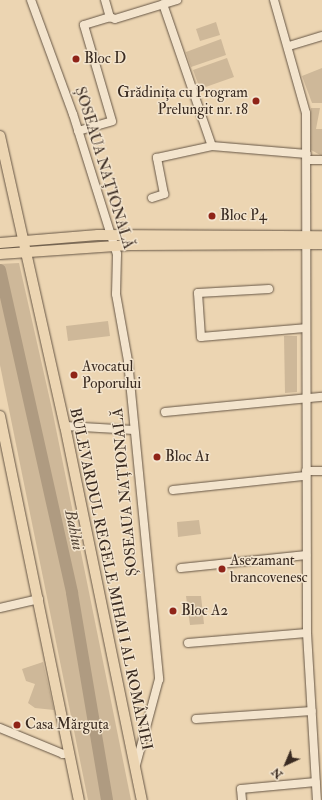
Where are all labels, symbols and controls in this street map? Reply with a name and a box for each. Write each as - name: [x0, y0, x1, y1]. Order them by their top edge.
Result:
- place label: Bloc D: [84, 50, 126, 68]
- marker: Bloc D: [71, 54, 81, 64]
- place label: Grădinița cu Program Prelungit nr. 18: [117, 83, 248, 118]
- street label: ȘOSEAUA NAȚIONALĂ: [71, 85, 137, 251]
- marker: Grădinița cu Program Prelungit nr. 18: [251, 96, 261, 106]
- place label: Bloc P4: [220, 207, 267, 225]
- marker: Bloc P4: [207, 211, 217, 221]
- place label: Avocatul Poporului: [82, 357, 141, 392]
- marker: Avocatul Poporului: [69, 370, 79, 380]
- street label: BULEVARDUL REGELE MIHAI I AL ROMÂNIEI: [66, 406, 156, 752]
- street label: ȘOSEAUA NAȚIONALĂ: [109, 407, 141, 577]
- place label: Bloc A1: [165, 448, 210, 466]
- marker: Bloc A1: [152, 452, 162, 462]
- water label: Bahlui: [60, 508, 88, 552]
- place label: Asezamant brancovenesc: [230, 551, 308, 586]
- marker: Asezamant brancovenesc: [217, 564, 227, 574]
- place label: Bloc A2: [181, 602, 228, 620]
- marker: Bloc A2: [168, 606, 178, 616]
- place label: Casa Mărguța: [25, 716, 109, 734]
- marker: Casa Mărguța: [12, 720, 22, 730]
- north arrow: [266, 744, 306, 784]
- text: N: [269, 765, 285, 781]

